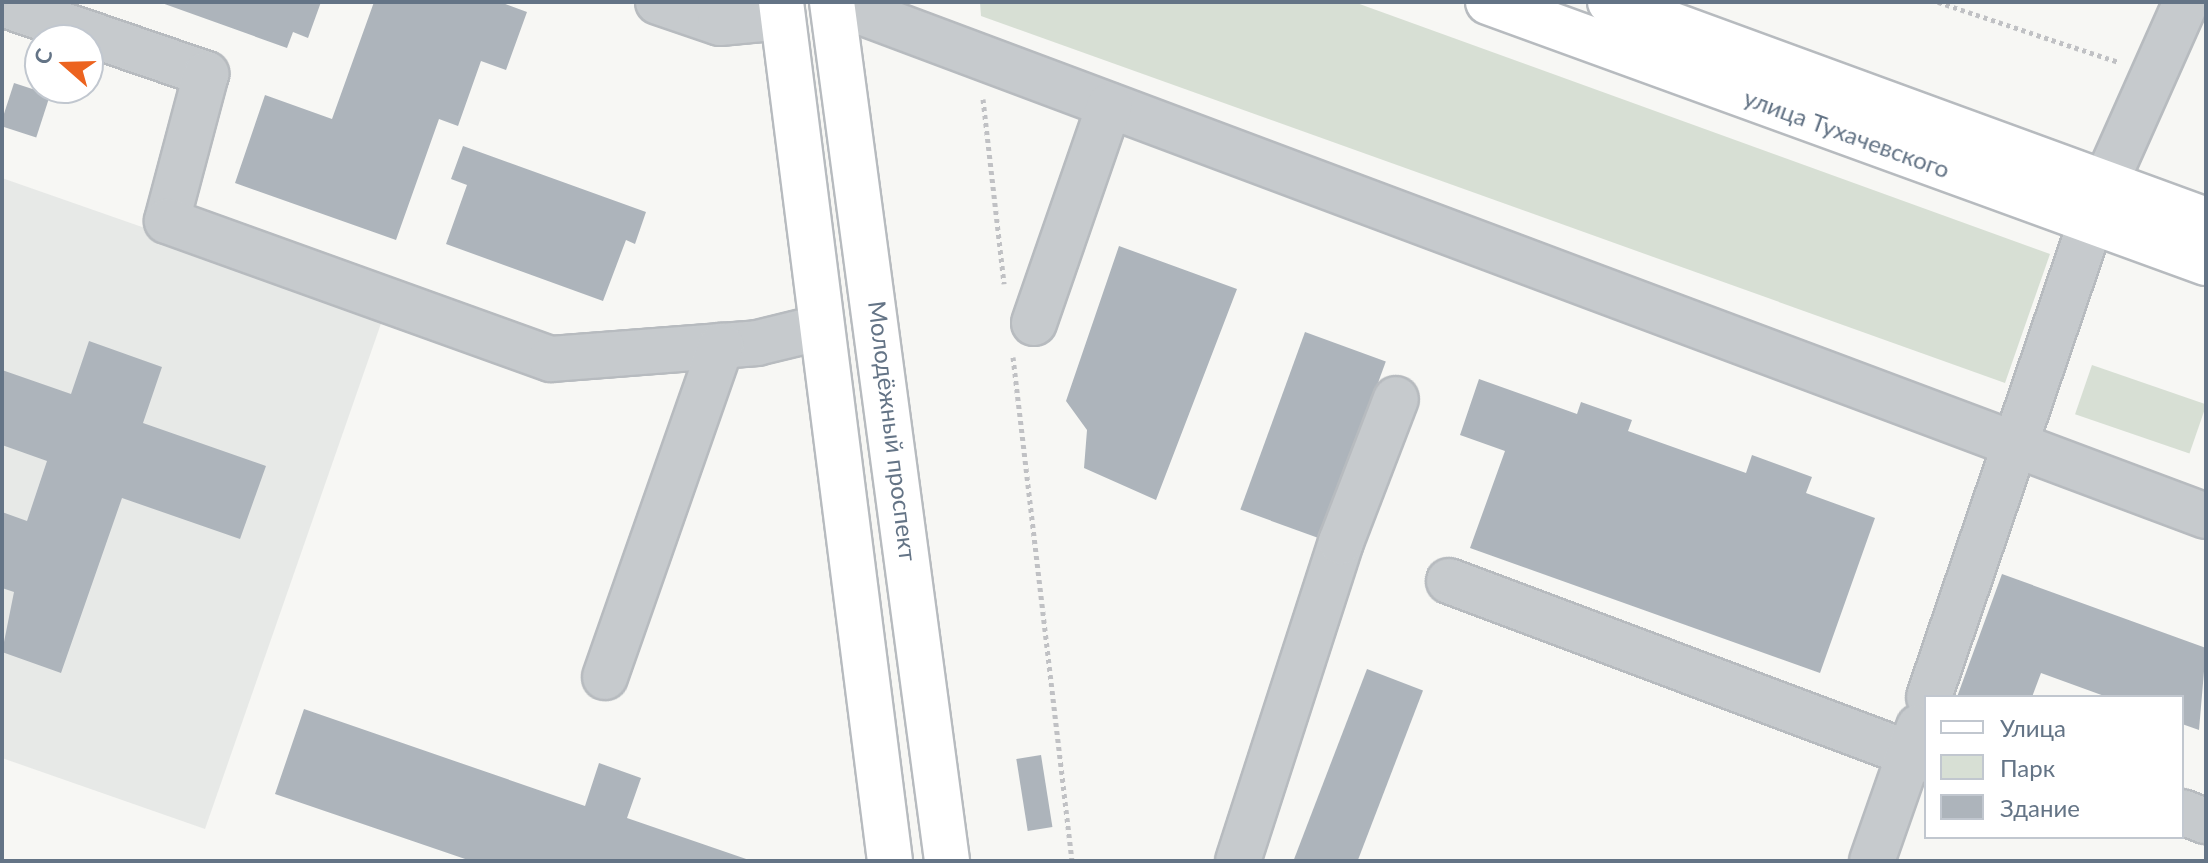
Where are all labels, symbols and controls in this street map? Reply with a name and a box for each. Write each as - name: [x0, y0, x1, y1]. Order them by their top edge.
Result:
- north arrow: [24, 24, 104, 104]
- text: С: [28, 45, 58, 68]
- street label: улица Тухачевского: [1740, 82, 1954, 184]
- street label: Молодёжный проспект: [863, 299, 923, 563]
- legend: [1924, 695, 2184, 839]
- text: Улица: [2000, 713, 2066, 742]
- text: Парк: [2000, 753, 2055, 782]
- text: Здание: [2000, 793, 2080, 822]

